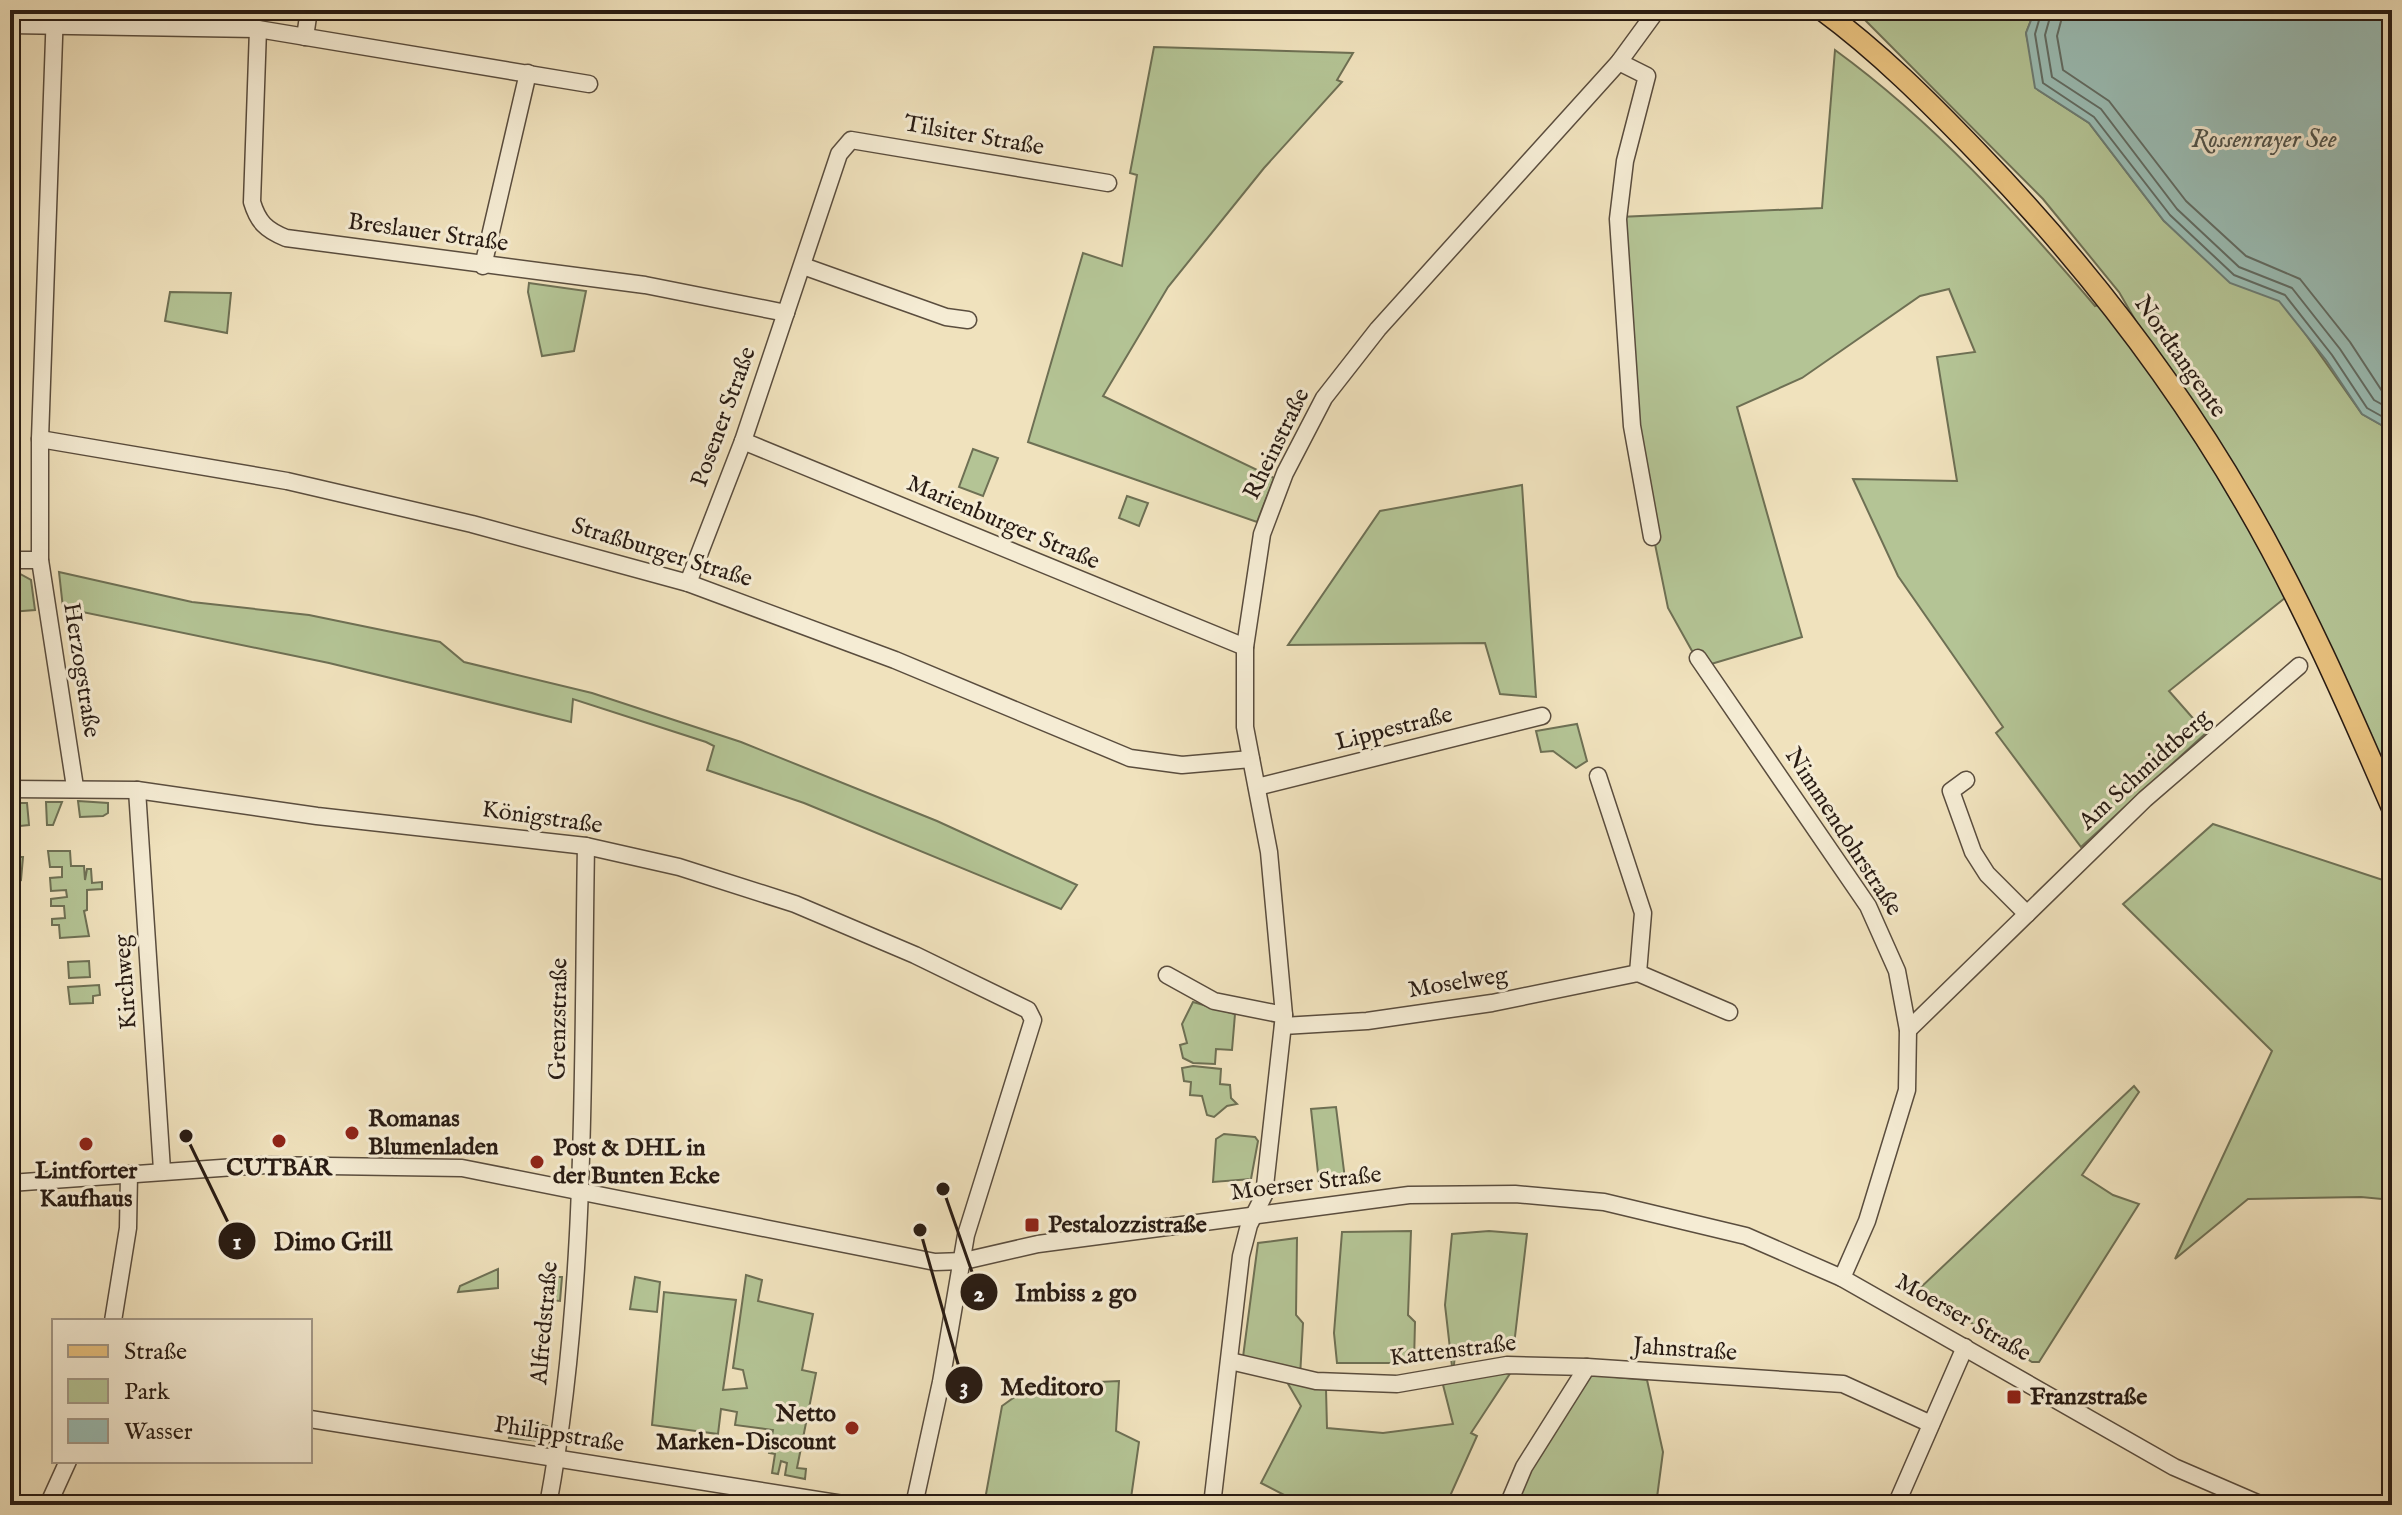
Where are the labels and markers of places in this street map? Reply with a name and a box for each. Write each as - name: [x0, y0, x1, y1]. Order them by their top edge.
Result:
- place label: Romanas Blumenladen: [368, 1104, 499, 1163]
- marker: Romanas Blumenladen: [343, 1124, 361, 1142]
- marker: CUTBAR: [270, 1132, 288, 1150]
- place label: Post & DHL in der Bunten Ecke: [553, 1133, 720, 1192]
- marker: Lintforter Kaufhaus: [77, 1135, 95, 1153]
- place label: CUTBAR: [226, 1153, 334, 1184]
- marker: Post & DHL in der Bunten Ecke: [528, 1153, 546, 1171]
- place label: Lintforter Kaufhaus: [35, 1156, 138, 1215]
- place label: Pestalozzistraße: [1048, 1210, 1207, 1241]
- callout: Dimo Grill: [217, 1216, 408, 1266]
- marker: Pestalozzistraße: [1023, 1216, 1041, 1234]
- callout: Imbiss 2 go: [959, 1267, 1152, 1317]
- callout: Meditoro: [944, 1360, 1119, 1410]
- place label: Franzstraße: [2030, 1382, 2147, 1413]
- marker: Franzstraße: [2005, 1388, 2023, 1406]
- place label: Netto Marken-Discount: [656, 1399, 837, 1458]
- marker: Netto Marken-Discount: [843, 1419, 861, 1437]

